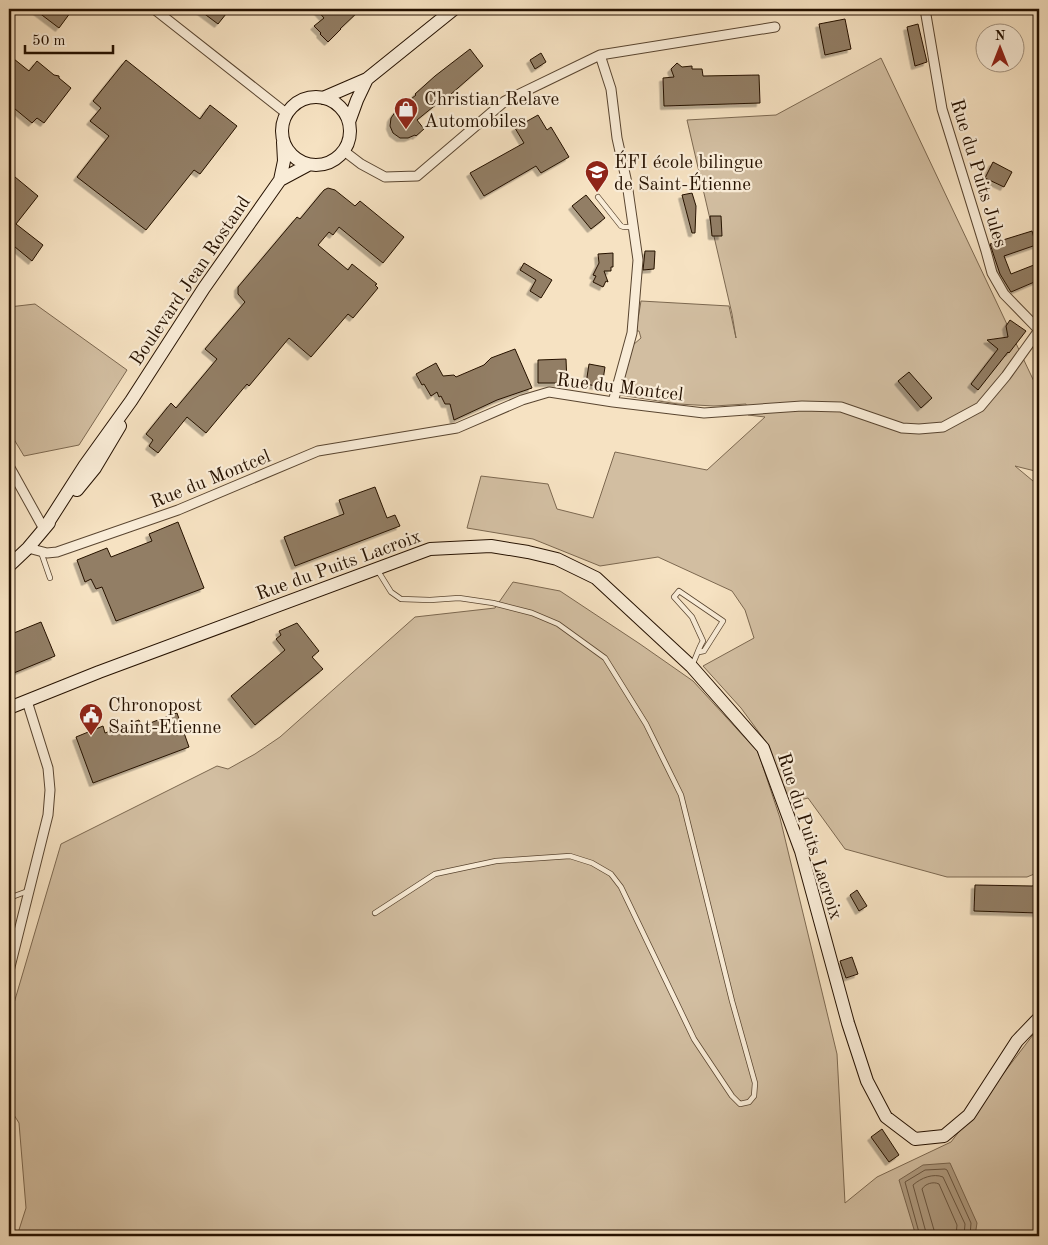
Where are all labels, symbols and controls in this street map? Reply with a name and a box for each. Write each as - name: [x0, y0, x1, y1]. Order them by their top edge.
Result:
- scale bar: [25, 22, 112, 54]
- north arrow: [976, 22, 1026, 72]
- text: N: [995, 29, 1006, 43]
- text: 50 m: [32, 34, 66, 49]
- place label: Christian Relave Automobiles: [424, 91, 559, 132]
- shop icon: Christian Relave Automobiles: [393, 96, 419, 130]
- street label: Rue du Puits Jules: [946, 97, 1009, 250]
- place label: ÉFI école bilingue de Saint-Étienne: [614, 150, 763, 195]
- school or university icon: ÉFI école bilingue de Saint-Étienne: [584, 159, 610, 193]
- street label: Boulevard Jean Rostand: [127, 193, 255, 370]
- street label: Rue du Montcel: [555, 371, 684, 406]
- street label: Rue du Montcel: [148, 448, 274, 513]
- street label: Rue du Puits Lacroix: [254, 528, 424, 605]
- place label: Chronopost Saint-Etienne: [108, 697, 221, 738]
- public building icon: Chronopost Saint-Etienne: [78, 702, 104, 736]
- street label: Rue du Puits Lacroix: [773, 751, 845, 923]

